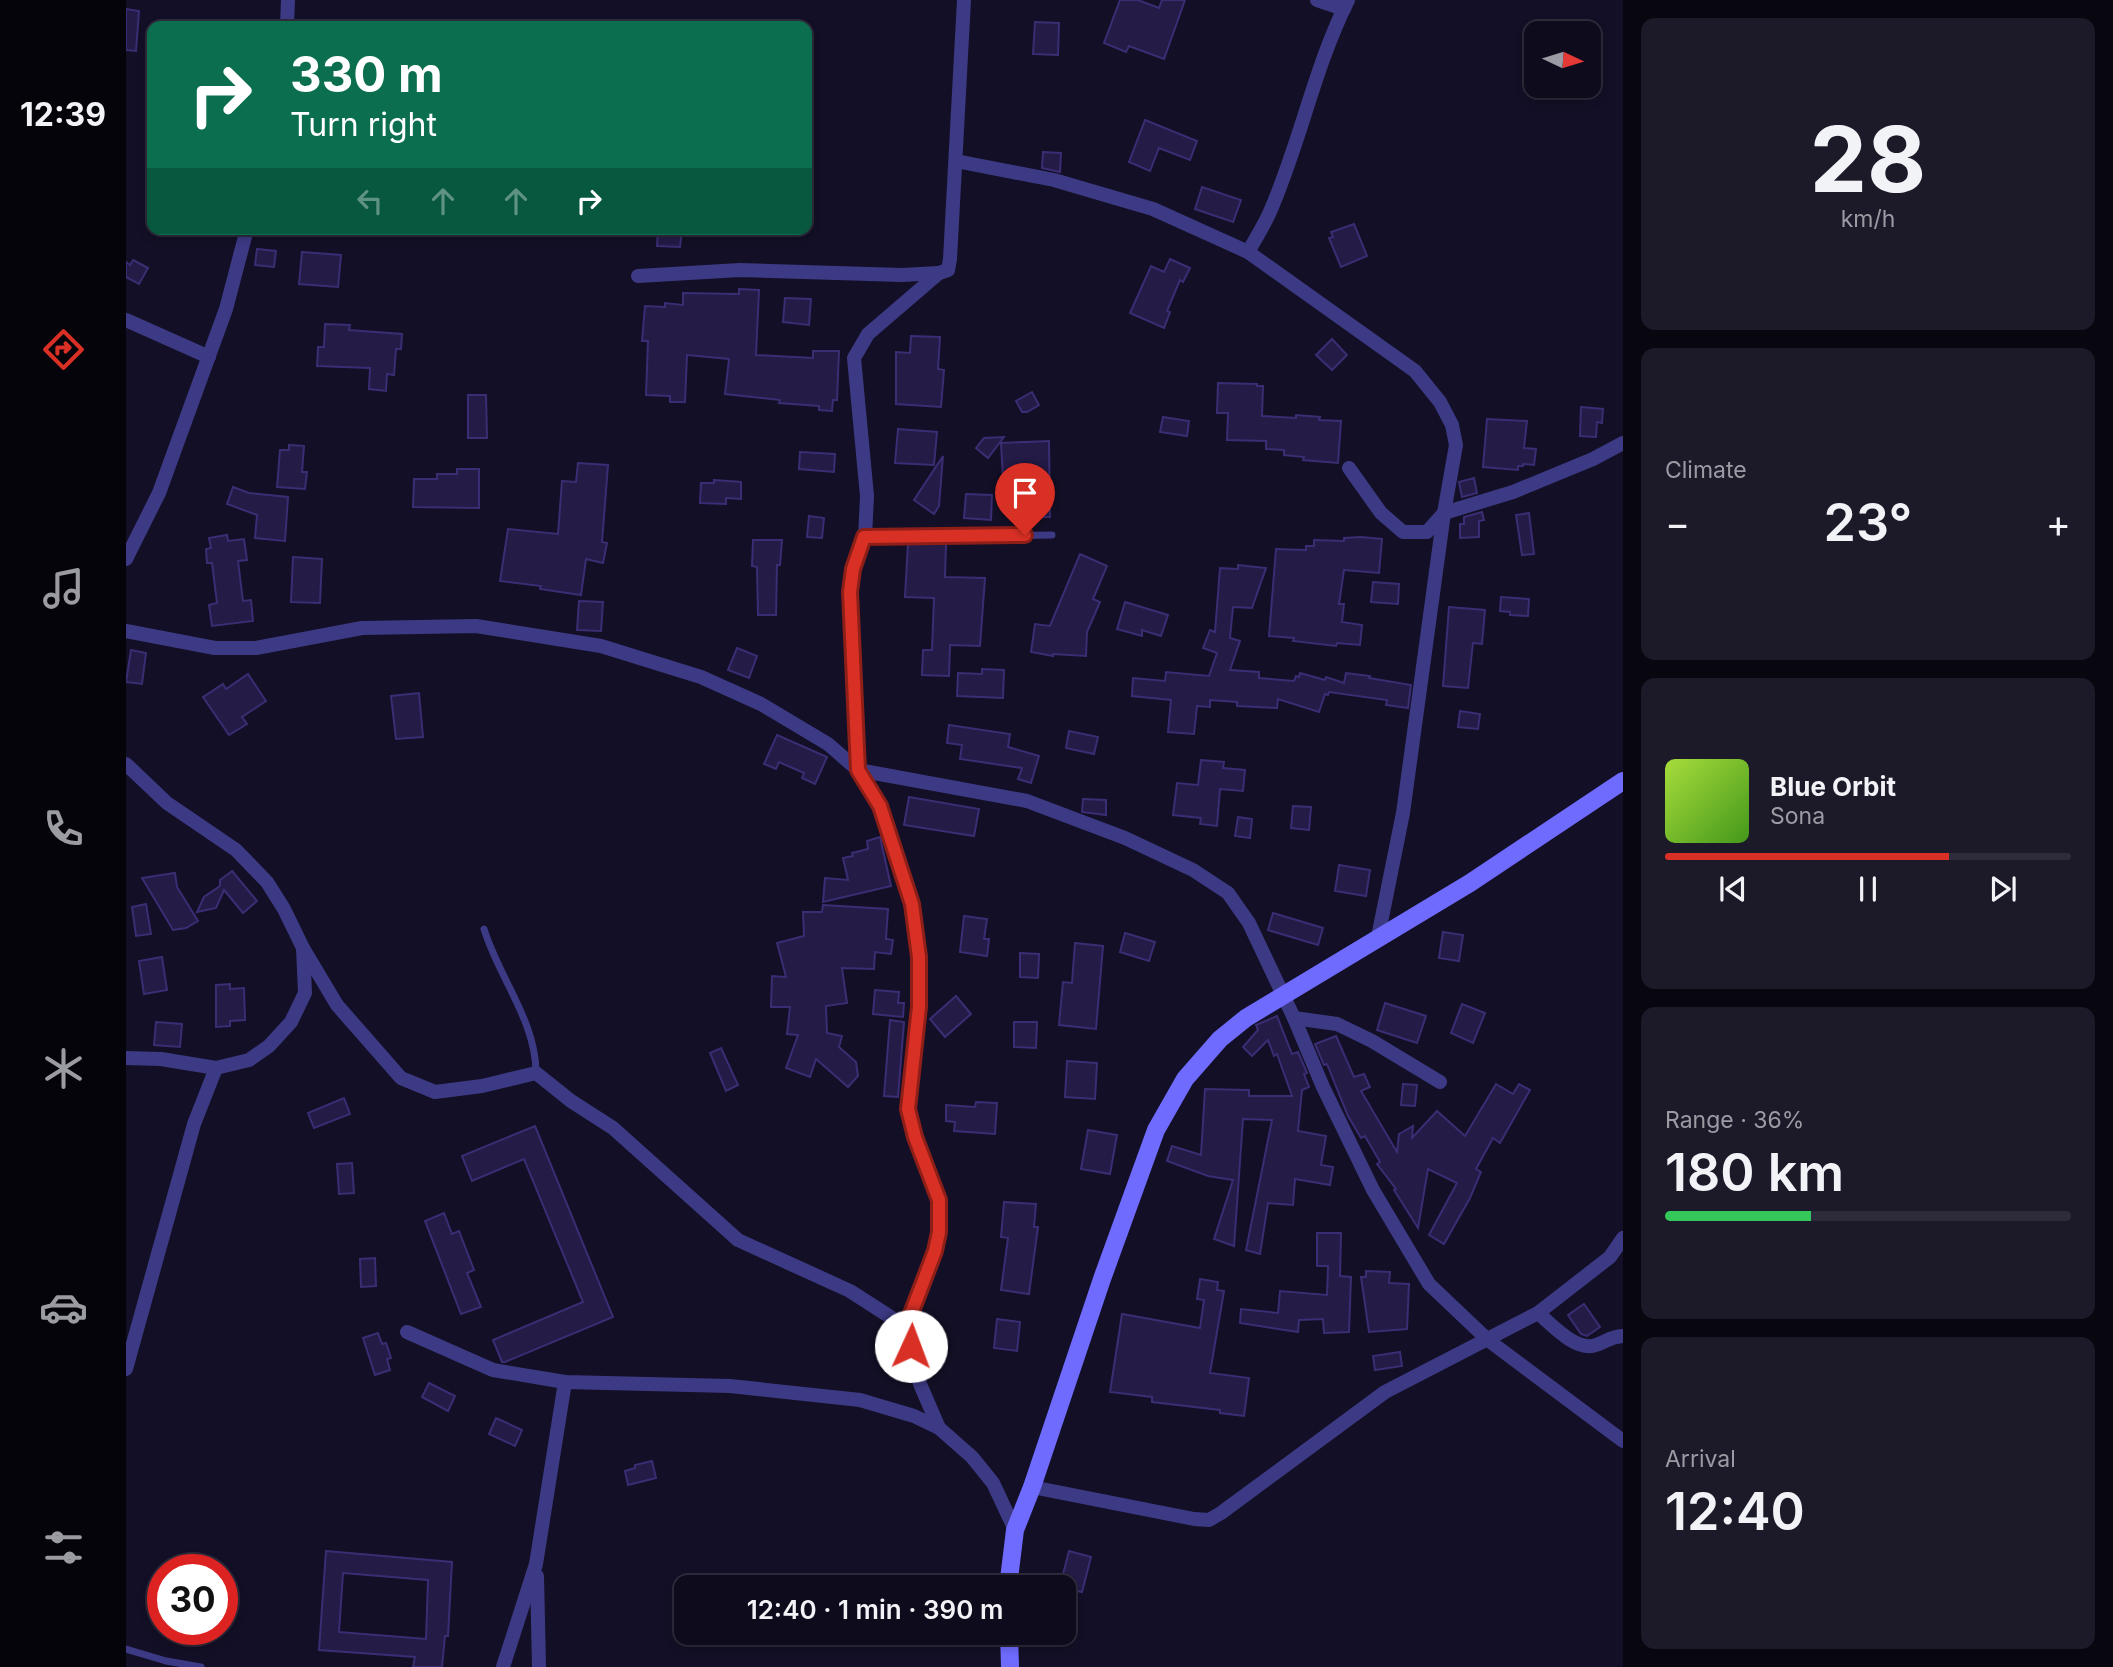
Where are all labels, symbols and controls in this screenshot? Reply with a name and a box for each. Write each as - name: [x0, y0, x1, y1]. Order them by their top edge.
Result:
- north arrow: [1524, 21, 1601, 98]
- map controls: [1524, 21, 1601, 98]
- text: 330 m: [290, 45, 443, 104]
- icon: right: [175, 49, 266, 140]
- text: 12:39: [20, 95, 106, 134]
- text: 28: [1810, 104, 1926, 214]
- text: Turn right: [290, 105, 437, 144]
- icon: left: [351, 182, 389, 220]
- icon: ahead: [424, 182, 462, 220]
- icon: ahead: [497, 182, 535, 220]
- icon: right: [570, 182, 608, 220]
- text: km/h: [1841, 205, 1895, 233]
- icon: directions: [39, 325, 88, 374]
- text: Climate: [1665, 456, 1747, 484]
- pin: [995, 463, 1055, 535]
- icon: arrive: [1006, 474, 1044, 512]
- text: 23°: [1824, 491, 1912, 554]
- text: −: [1665, 500, 1690, 546]
- text: +: [2046, 500, 2071, 546]
- icon: music: [39, 564, 88, 613]
- text: Blue Orbit: [1770, 771, 1896, 802]
- text: Sona: [1770, 802, 1825, 830]
- icon: phone: [39, 804, 88, 853]
- icon: previous: [1714, 870, 1752, 908]
- icon: pause: [1849, 870, 1887, 908]
- icon: next: [1984, 870, 2022, 908]
- icon: climate: [39, 1044, 88, 1093]
- text: Range · 36%: [1665, 1106, 1804, 1134]
- text: 180 km: [1665, 1141, 1844, 1204]
- icon: car: [39, 1283, 88, 1332]
- position arrow: [874, 1309, 948, 1383]
- text: Arrival: [1665, 1445, 1736, 1473]
- text: 12:40: [1665, 1480, 1805, 1543]
- icon: filters: [39, 1523, 88, 1572]
- speed limit sign: 30: [147, 1554, 238, 1645]
- text: 12:40 · 1 min · 390 m: [747, 1594, 1003, 1625]

